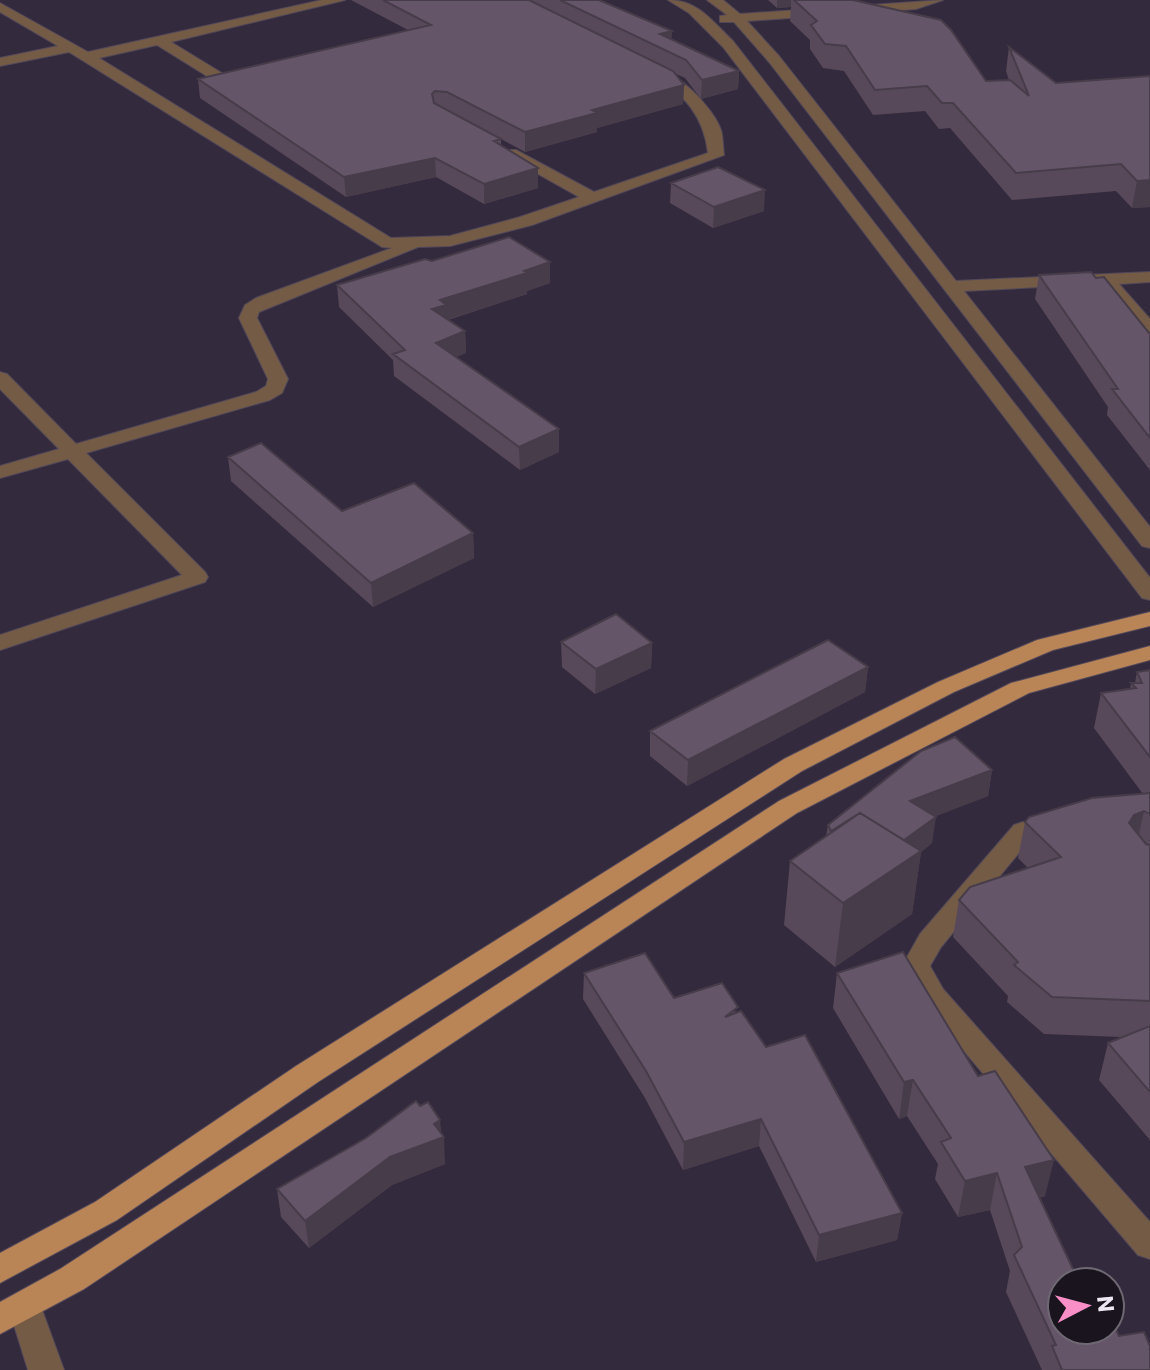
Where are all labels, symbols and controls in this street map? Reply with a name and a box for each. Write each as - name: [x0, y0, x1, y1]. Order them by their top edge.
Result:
- north arrow: [1046, 1266, 1126, 1346]
- text: N: [1092, 1294, 1121, 1313]

